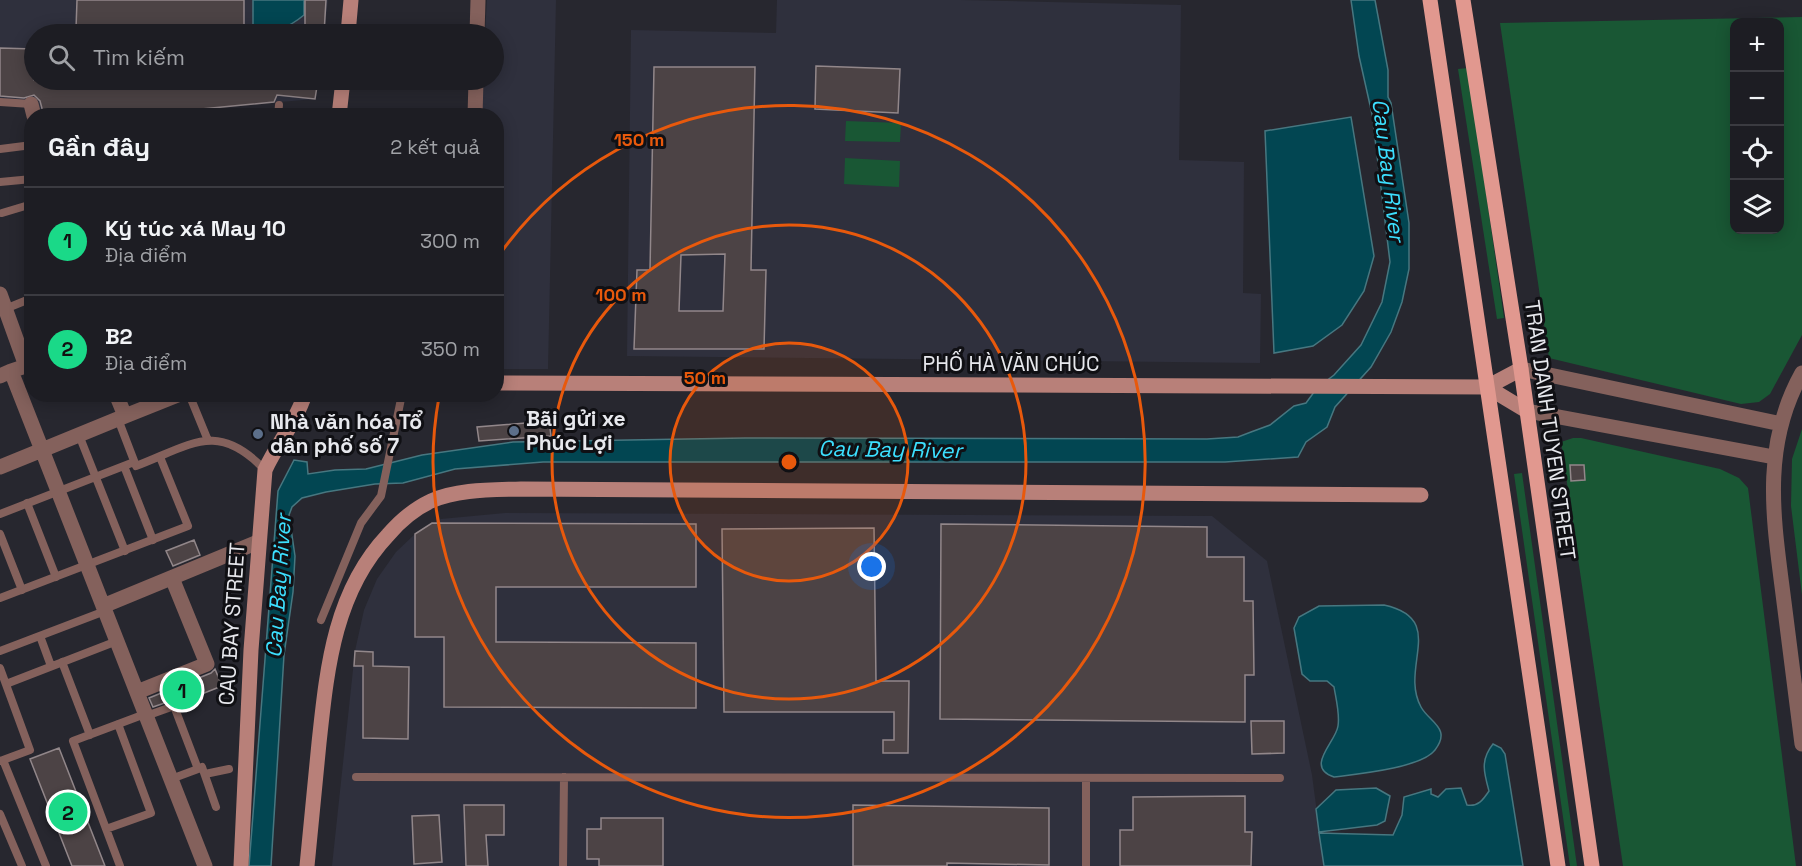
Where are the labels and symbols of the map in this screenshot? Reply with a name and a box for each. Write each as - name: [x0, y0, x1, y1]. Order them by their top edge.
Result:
- water label: Cau Bay River: [1366, 97, 1412, 246]
- text: 150 m: [614, 128, 664, 151]
- text: 100 m: [595, 283, 647, 306]
- street label: TRAN DANH TUYEN STREET: [1519, 298, 1582, 561]
- street label: PHỐ HÀ VĂN CHÚC: [923, 349, 1099, 377]
- text: 50 m: [684, 366, 726, 389]
- place label: Bãi gửi xe Phúc Lợi: [526, 405, 626, 456]
- place label: Nhà văn hóa Tổ dân phố số 7: [270, 408, 423, 459]
- marker: Bãi gửi xe Phúc Lợi: [507, 424, 521, 438]
- marker: Nhà văn hóa Tổ dân phố số 7: [251, 427, 265, 441]
- water label: Cau Bay River: [818, 434, 965, 464]
- centre of rings: [779, 452, 799, 472]
- water label: Cau Bay River: [259, 511, 297, 659]
- street label: CAU BAY STREET: [212, 542, 251, 706]
- your location: [857, 552, 886, 581]
- pin: 1: [162, 668, 201, 712]
- pin: 2: [48, 790, 88, 834]

